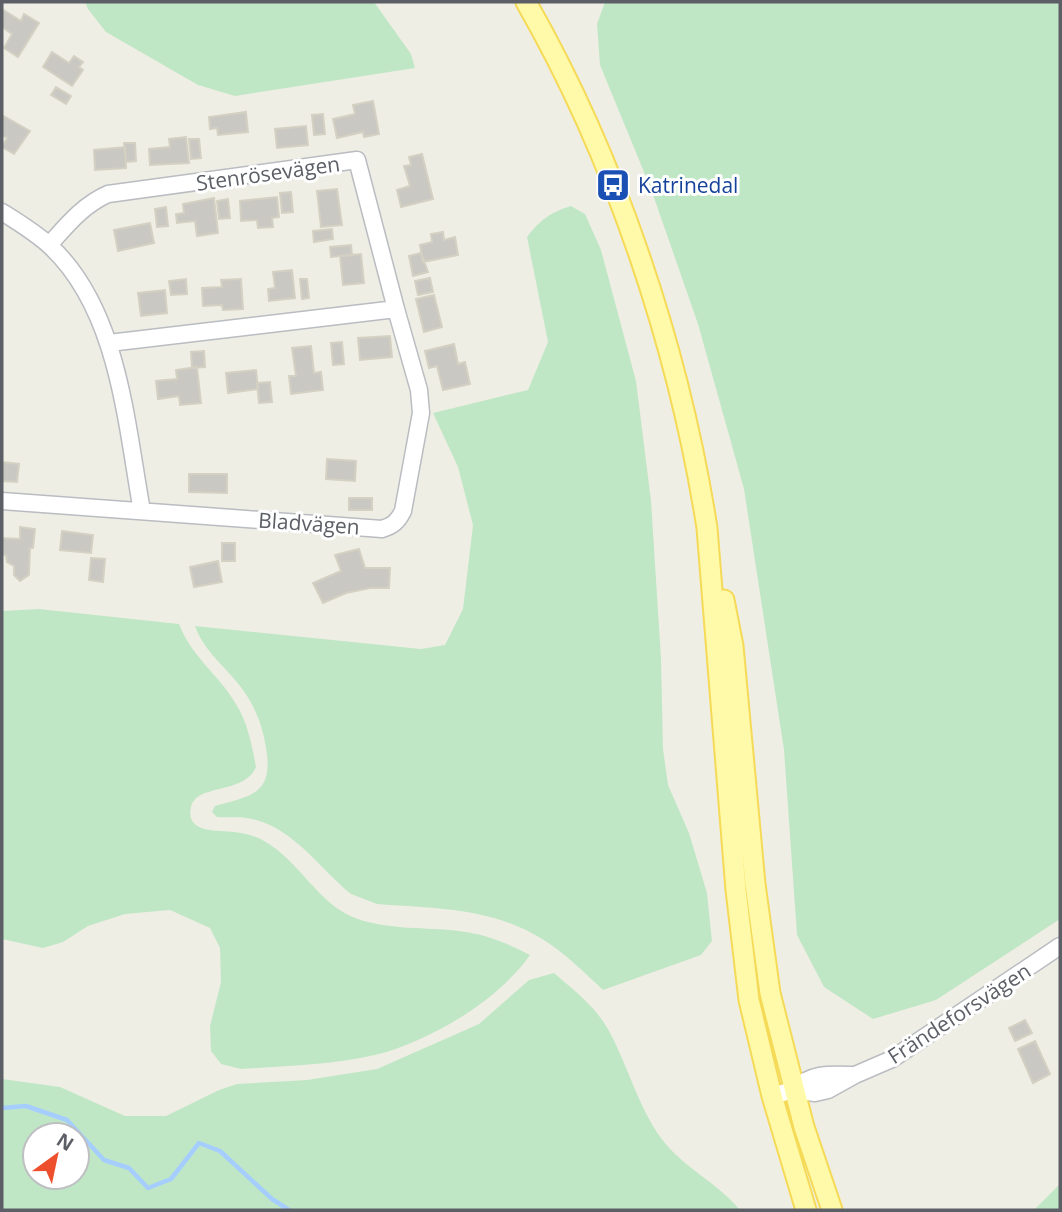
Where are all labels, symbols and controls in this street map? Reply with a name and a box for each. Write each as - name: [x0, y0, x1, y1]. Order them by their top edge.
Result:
- street label: Stenrösevägen: [194, 149, 342, 197]
- bus stop icon: Katrinedal: [594, 166, 632, 204]
- place label: Katrinedal: [638, 171, 738, 199]
- street label: Bladvägen: [257, 505, 361, 541]
- street label: Frändeforsvägen: [882, 956, 1036, 1070]
- north arrow: [21, 1121, 91, 1191]
- text: N: [52, 1127, 79, 1157]

